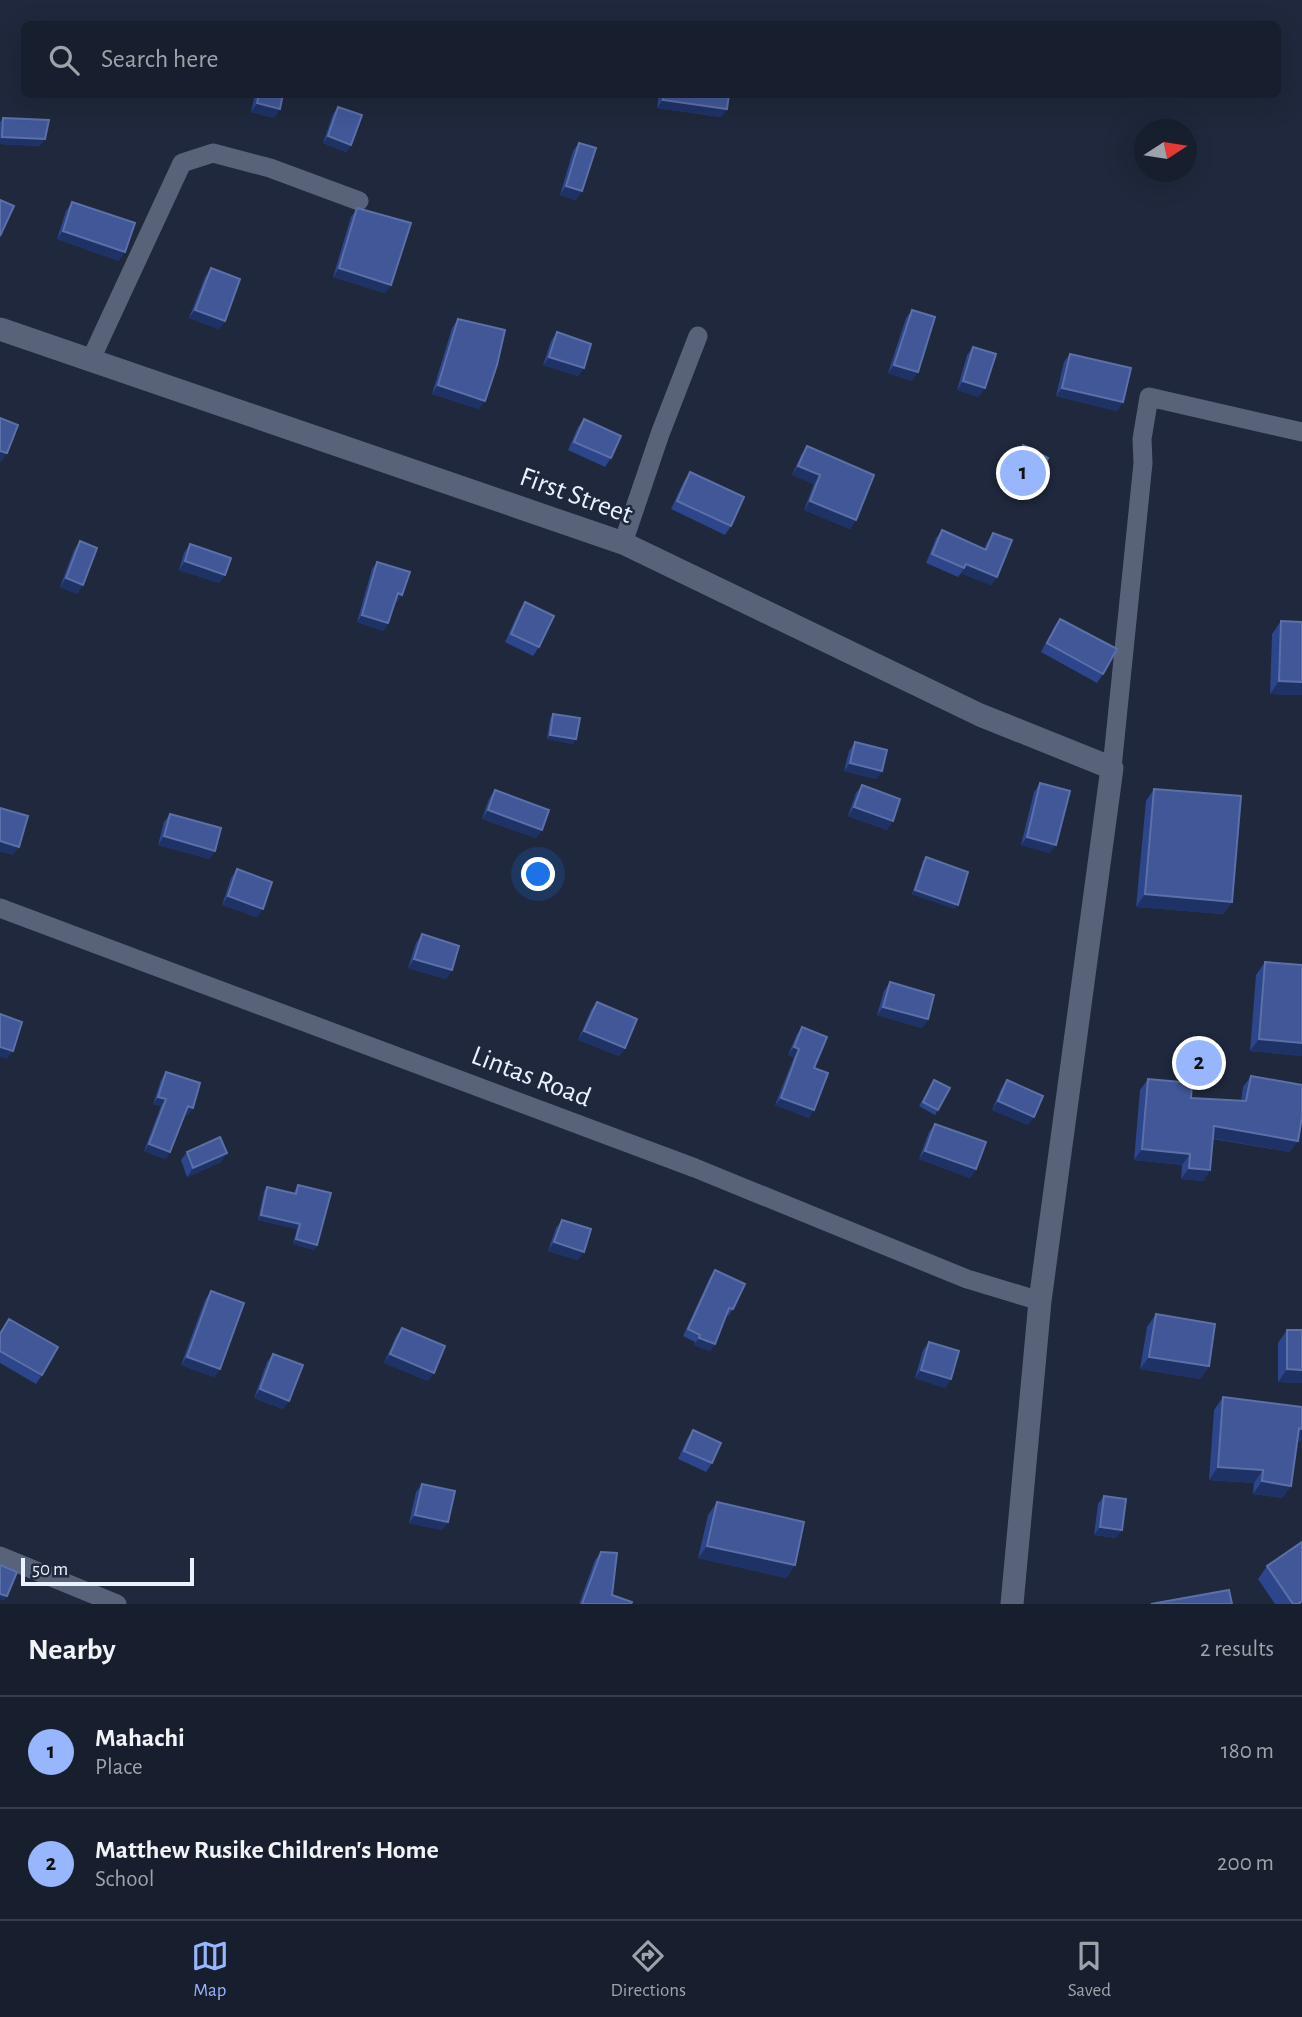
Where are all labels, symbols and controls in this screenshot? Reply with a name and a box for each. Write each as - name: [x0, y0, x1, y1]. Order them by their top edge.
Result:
- search box: [21, 21, 1281, 98]
- icon: search: [45, 41, 83, 79]
- text: Search here: [101, 46, 219, 72]
- north arrow: [1134, 119, 1197, 182]
- pin: 1: [1000, 447, 1046, 499]
- street label: First Street: [516, 463, 636, 529]
- your location: [521, 857, 555, 891]
- pin: 2: [1176, 1037, 1222, 1089]
- street label: Lintas Road: [467, 1041, 595, 1113]
- scale bar: [21, 1555, 194, 1587]
- text: 50 m: [32, 1560, 68, 1579]
- text: Nearby: [28, 1635, 116, 1665]
- text: 2 results: [1200, 1638, 1274, 1661]
- text: Mahachi: [95, 1725, 185, 1751]
- text: 1: [47, 1740, 55, 1763]
- text: 180 m: [1221, 1740, 1274, 1763]
- text: Place: [95, 1756, 143, 1779]
- text: Matthew Rusike Children's Home: [95, 1837, 439, 1863]
- text: 2: [46, 1852, 56, 1875]
- text: 200 m: [1217, 1852, 1274, 1875]
- text: School: [95, 1868, 154, 1891]
- tab: Map: [191, 1937, 229, 2002]
- tab: Directions: [610, 1937, 686, 2002]
- tab: Saved: [1068, 1937, 1111, 2002]

